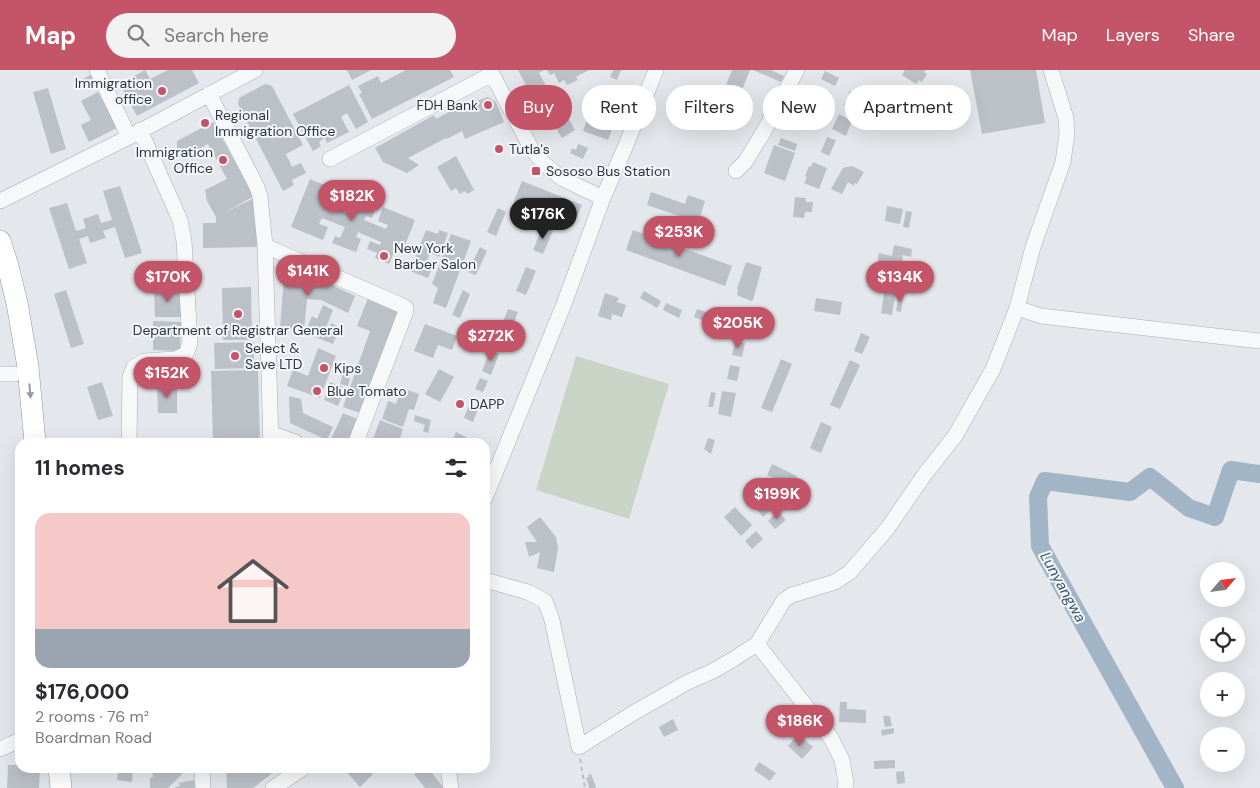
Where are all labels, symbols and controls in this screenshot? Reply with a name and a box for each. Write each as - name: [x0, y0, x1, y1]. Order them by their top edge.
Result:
- search box: [106, 13, 456, 58]
- text: Map: [25, 20, 76, 51]
- icon: search: [124, 21, 152, 49]
- text: Search here: [164, 23, 269, 48]
- text: Map: [1042, 23, 1078, 47]
- text: Layers: [1106, 23, 1160, 47]
- text: Share: [1188, 23, 1235, 47]
- place label: Immigration office: [75, 74, 152, 108]
- marker: Immigration office: [156, 85, 168, 97]
- chip: Buy: [505, 85, 572, 130]
- chip: Rent: [582, 85, 656, 130]
- chip: Filters: [666, 85, 753, 130]
- chip: New: [763, 85, 835, 130]
- chip: Apartment: [845, 85, 971, 130]
- place label: FDH Bank: [416, 96, 478, 114]
- marker: FDH Bank: [482, 99, 494, 111]
- place label: Regional Immigration Office: [215, 106, 335, 140]
- marker: Regional Immigration Office: [199, 117, 211, 129]
- place label: Tutla's: [509, 140, 550, 158]
- place label: Immigration Office: [136, 143, 213, 177]
- marker: Tutla's: [493, 143, 505, 155]
- marker: Immigration Office: [217, 154, 229, 166]
- place label: Sososo Bus Station: [546, 162, 670, 180]
- marker: Sososo Bus Station: [530, 165, 542, 177]
- pin: $182K: [317, 180, 387, 222]
- text: $182K: [329, 185, 375, 206]
- pin: $176K: [508, 198, 578, 240]
- text: $176K: [521, 203, 565, 224]
- pin: $253K: [644, 216, 714, 258]
- text: $253K: [655, 221, 703, 242]
- place label: New York Barber Salon: [394, 239, 476, 273]
- marker: New York Barber Salon: [378, 250, 390, 262]
- pin: $141K: [273, 254, 343, 297]
- pin: $170K: [133, 260, 203, 303]
- text: $141K: [287, 260, 329, 281]
- pin: $134K: [865, 260, 935, 303]
- text: $170K: [145, 266, 191, 287]
- text: $134K: [877, 266, 923, 287]
- pin: $205K: [703, 306, 773, 349]
- marker: Department of Registrar General: [232, 308, 244, 320]
- text: $205K: [713, 312, 763, 333]
- pin: $272K: [456, 320, 526, 362]
- place label: Department of Registrar General: [133, 321, 343, 339]
- text: $272K: [468, 325, 514, 346]
- place label: Select & Save LTD: [245, 339, 302, 373]
- marker: Select & Save LTD: [229, 350, 241, 362]
- pin: $152K: [132, 356, 202, 399]
- place label: Kips: [334, 359, 361, 377]
- text: $152K: [144, 362, 190, 383]
- marker: Kips: [318, 362, 330, 374]
- place label: Blue Tomato: [327, 382, 407, 400]
- one-way arrow: [26, 383, 34, 399]
- marker: Blue Tomato: [311, 385, 323, 397]
- place label: DAPP: [470, 395, 504, 413]
- marker: DAPP: [454, 398, 466, 410]
- text: 11 homes: [35, 454, 125, 482]
- icon: filters: [442, 454, 470, 482]
- pin: $199K: [742, 478, 812, 520]
- text: $199K: [754, 483, 800, 504]
- icon: home: [208, 546, 298, 636]
- water label: Lunyangwa: [1035, 548, 1091, 626]
- north arrow: [1200, 562, 1245, 608]
- map controls: [1200, 562, 1245, 772]
- button: locate: [1200, 617, 1245, 662]
- button: +: [1200, 672, 1245, 717]
- text: $176,000: [35, 678, 129, 706]
- pin: $186K: [765, 704, 835, 747]
- text: 2 rooms · 76 m²: [35, 706, 149, 727]
- text: $186K: [777, 710, 823, 731]
- text: Boardman Road: [35, 727, 152, 748]
- button: −: [1200, 727, 1245, 772]

